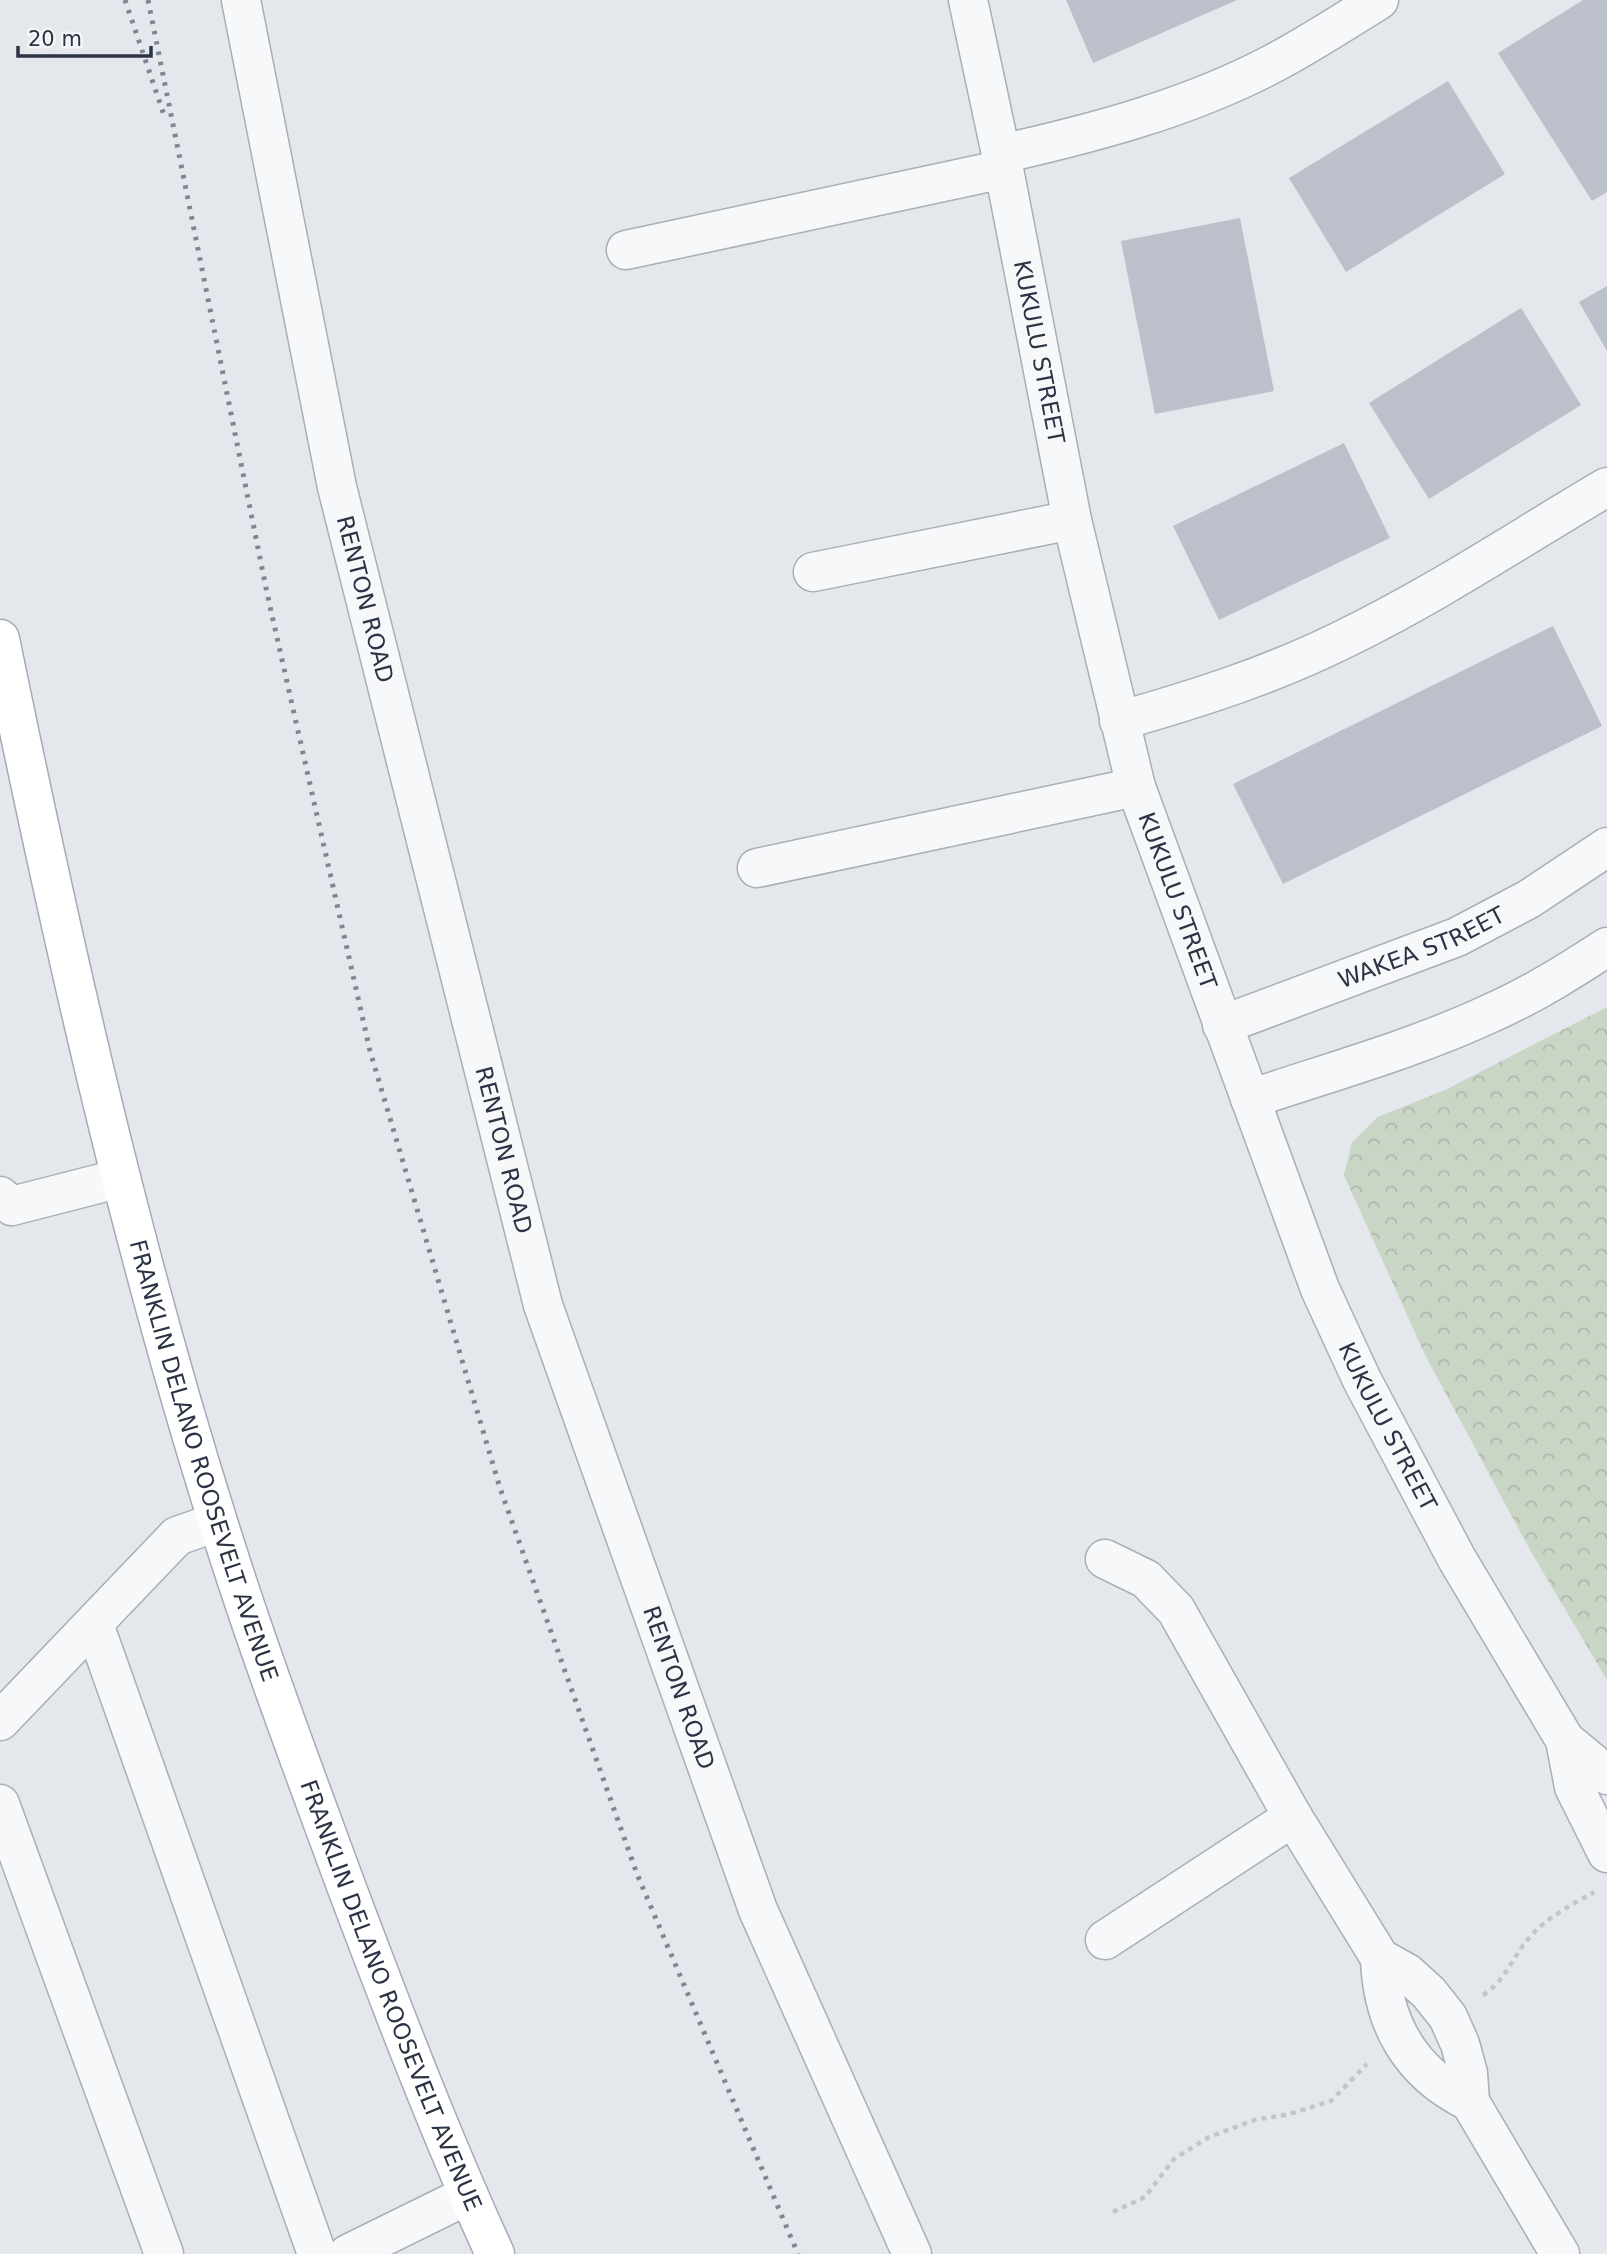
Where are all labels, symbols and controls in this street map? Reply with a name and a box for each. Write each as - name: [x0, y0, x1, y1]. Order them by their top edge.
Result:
- scale bar: [18, 14, 150, 58]
- text: 20 m: [28, 27, 82, 51]
- street label: KUKULU STREET: [1009, 258, 1070, 447]
- street label: RENTON ROAD: [332, 513, 399, 686]
- street label: KUKULU STREET: [1133, 809, 1222, 994]
- street label: WAKEA STREET: [1335, 901, 1510, 993]
- street label: RENTON ROAD: [470, 1064, 538, 1236]
- street label: FRANKLIN DELANO ROOSEVELT AVENUE: [125, 1237, 283, 1685]
- street label: KUKULU STREET: [1333, 1338, 1443, 1516]
- street label: RENTON ROAD: [638, 1602, 720, 1773]
- street label: FRANKLIN DELANO ROOSEVELT AVENUE: [295, 1776, 487, 2215]

